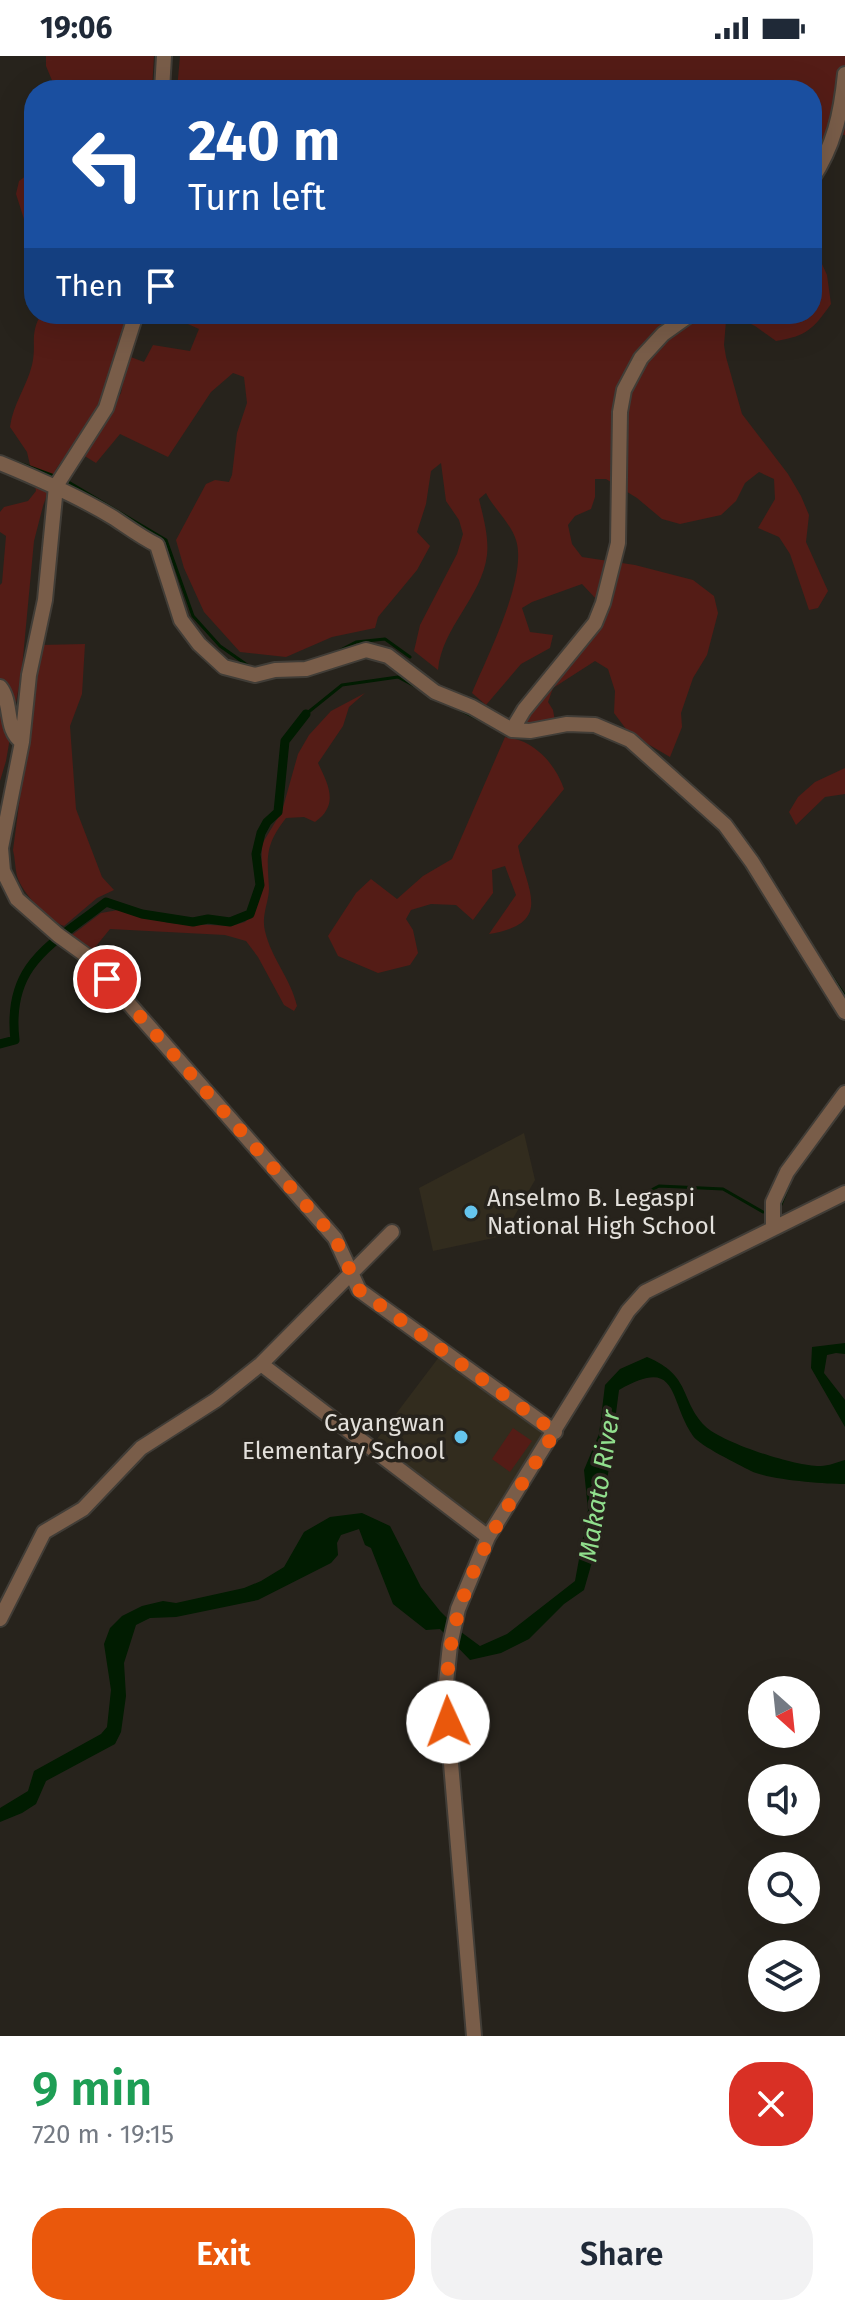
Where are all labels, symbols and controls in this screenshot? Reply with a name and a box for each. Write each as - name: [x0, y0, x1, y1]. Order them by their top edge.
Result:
- text: 19:06: [40, 10, 112, 46]
- text: 240 m: [188, 108, 340, 175]
- icon: left: [56, 112, 160, 216]
- text: Turn left: [188, 176, 326, 220]
- icon: arrive: [139, 264, 183, 308]
- text: Then: [56, 268, 123, 304]
- pin: [73, 945, 141, 1013]
- icon: arrive: [85, 957, 129, 1001]
- place label: Anselmo B. Legaspi National High School: [487, 1184, 716, 1240]
- marker: Anselmo B. Legaspi National High School: [462, 1203, 480, 1221]
- water label: Makato River: [572, 1407, 627, 1564]
- place label: Cayangwan Elementary School: [242, 1409, 445, 1465]
- marker: Cayangwan Elementary School: [452, 1428, 470, 1446]
- north arrow: [748, 1676, 820, 1748]
- map controls: [748, 1676, 820, 2012]
- position arrow: [406, 1680, 490, 1764]
- button: sound: [748, 1764, 820, 1836]
- button: search: [748, 1852, 820, 1924]
- button: layers: [748, 1940, 820, 2012]
- text: 9 min: [32, 2060, 152, 2118]
- button: close: [729, 2062, 813, 2146]
- text: 720 m · 19:15: [32, 2119, 174, 2150]
- button: Exit: [32, 2208, 415, 2300]
- button: Share: [431, 2208, 813, 2300]

